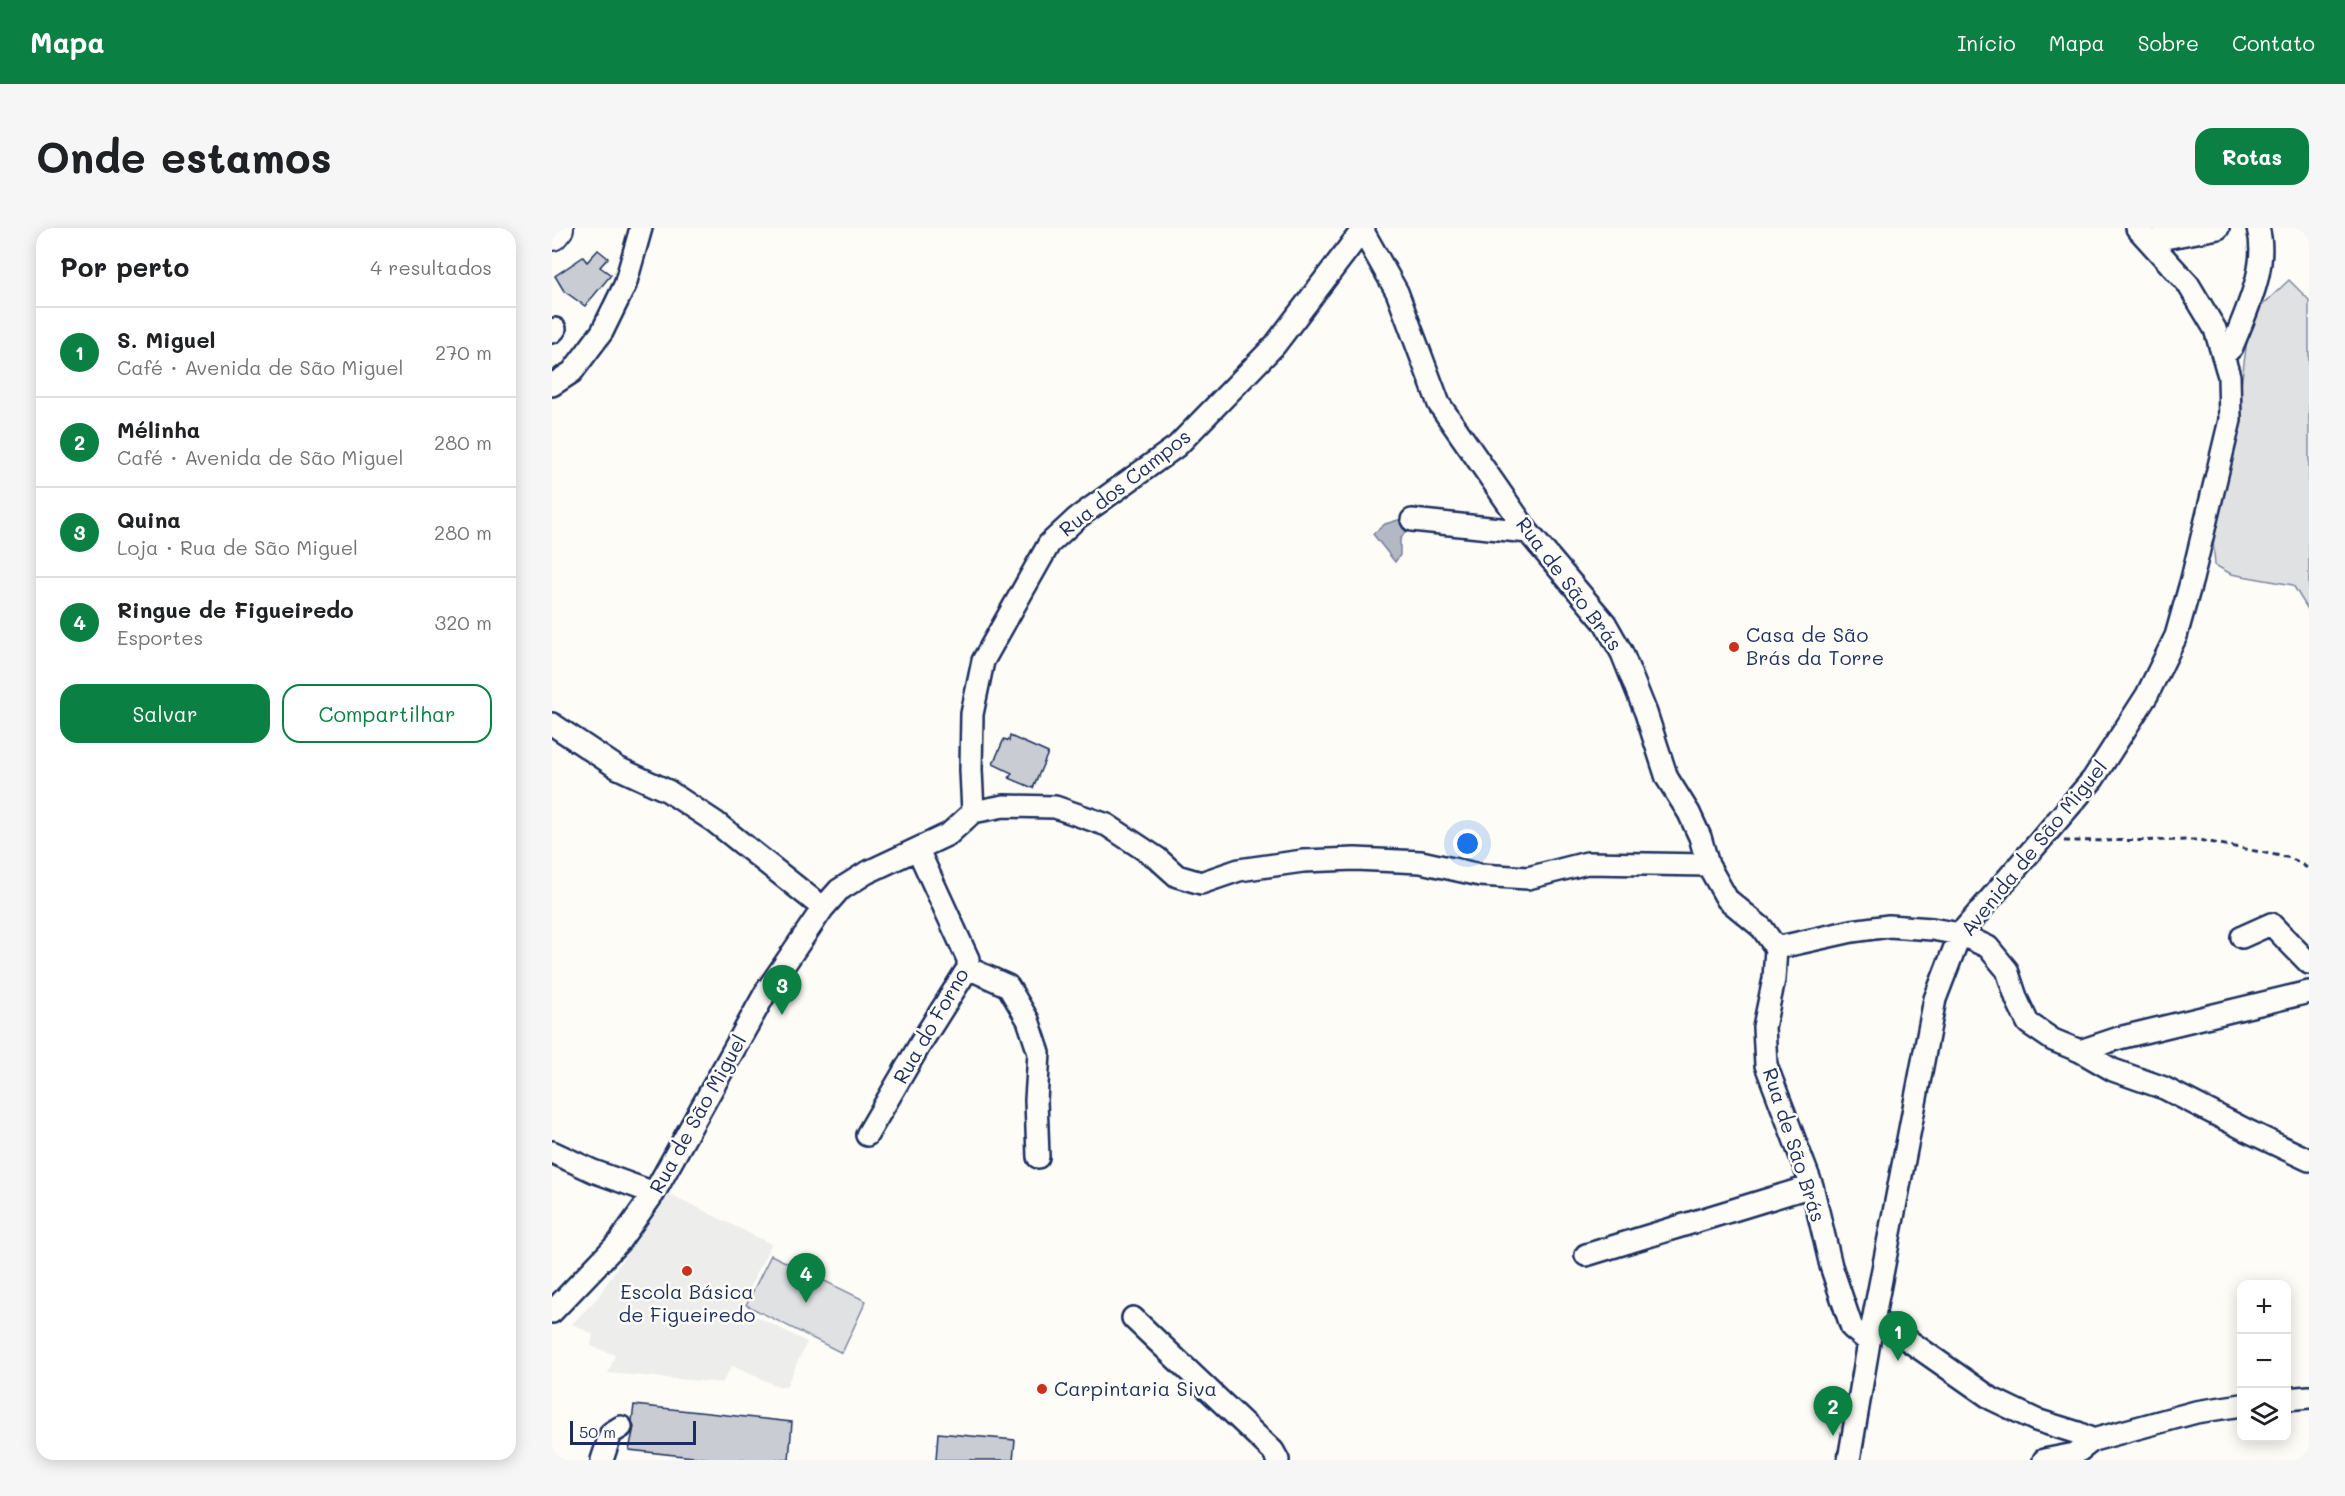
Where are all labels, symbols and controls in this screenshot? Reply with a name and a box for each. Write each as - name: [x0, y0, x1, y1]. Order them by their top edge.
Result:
- text: Mapa: [30, 24, 105, 60]
- text: Início: [1957, 29, 2016, 56]
- text: Mapa: [2049, 29, 2105, 56]
- text: Sobre: [2138, 29, 2199, 56]
- text: Contato: [2232, 29, 2315, 56]
- button: Rotas: [2195, 128, 2309, 185]
- text: Onde estamos: [36, 129, 332, 184]
- text: Por perto: [60, 250, 189, 284]
- text: 4 resultados: [370, 254, 492, 280]
- text: S. Miguel: [117, 325, 215, 354]
- text: 1: [75, 339, 84, 365]
- text: 270 m: [435, 339, 492, 365]
- text: Café · Avenida de São Miguel: [117, 354, 404, 380]
- text: Mélinha: [117, 415, 200, 444]
- street label: Rua dos Campos: [1053, 423, 1195, 542]
- text: 2: [74, 429, 85, 455]
- text: 280 m: [434, 429, 492, 455]
- text: Café · Avenida de São Miguel: [117, 444, 404, 470]
- text: Quina: [117, 505, 181, 534]
- street label: Rua de São Brás: [1511, 511, 1629, 655]
- text: 3: [74, 519, 86, 545]
- text: 280 m: [434, 519, 492, 545]
- text: Loja · Rua de São Miguel: [117, 534, 358, 560]
- text: Ringue de Figueiredo: [117, 595, 354, 624]
- text: 4: [73, 609, 86, 635]
- text: 320 m: [434, 609, 492, 635]
- place label: Casa de São Brás da Torre: [1746, 621, 1884, 670]
- text: Esportes: [117, 624, 203, 650]
- marker: Casa de São Brás da Torre: [1727, 640, 1741, 654]
- button: Salvar: [60, 684, 270, 743]
- button: Compartilhar: [282, 684, 492, 743]
- street label: Avenida de São Miguel: [1954, 754, 2112, 941]
- your location: [1453, 829, 1482, 858]
- street label: Rua do Forno: [886, 963, 974, 1088]
- pin: 3: [762, 966, 802, 1015]
- street label: Rua de São Miguel: [643, 1029, 752, 1198]
- street label: Rua de São Brás: [1758, 1064, 1832, 1225]
- pin: 4: [786, 1254, 826, 1303]
- marker: Escola Básica de Figueiredo: [680, 1264, 694, 1278]
- place label: Escola Básica de Figueiredo: [619, 1278, 756, 1327]
- map controls: [2237, 1280, 2291, 1442]
- button: +: [2237, 1280, 2291, 1334]
- pin: 1: [1878, 1312, 1918, 1361]
- button: −: [2237, 1334, 2291, 1388]
- place label: Carpintaria Siva: [1054, 1375, 1217, 1401]
- marker: Carpintaria Siva: [1035, 1382, 1049, 1396]
- pin: 2: [1814, 1386, 1852, 1436]
- button: layers: [2237, 1388, 2291, 1442]
- scale bar: [570, 1418, 696, 1446]
- text: 50 m: [579, 1421, 616, 1442]

